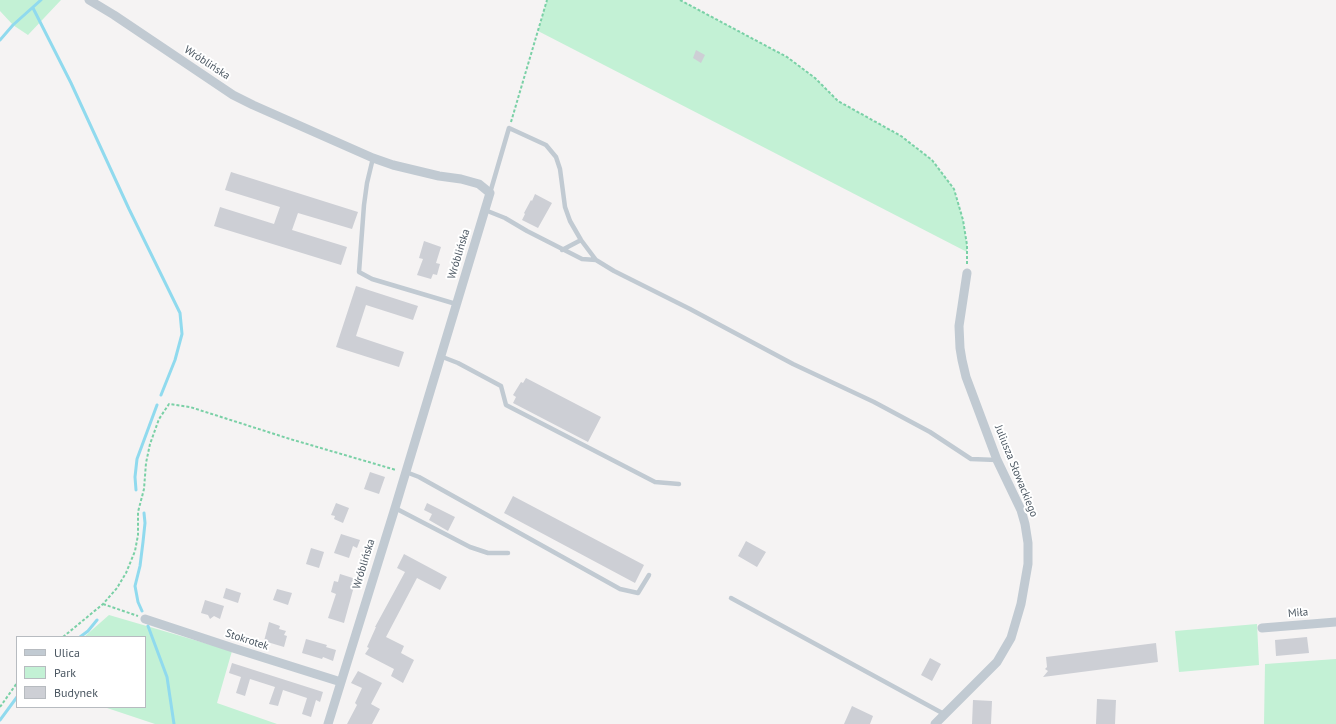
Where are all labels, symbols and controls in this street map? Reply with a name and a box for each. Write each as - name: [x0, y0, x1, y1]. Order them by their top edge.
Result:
- street label: Wróblińska: [182, 43, 232, 83]
- street label: Wróblińska: [445, 227, 473, 281]
- street label: Juliusza Słowackiego: [992, 423, 1040, 519]
- street label: Wróblińska: [350, 537, 378, 591]
- street label: Miła: [1287, 606, 1309, 620]
- street label: Stokrotek: [224, 627, 270, 653]
- legend: [16, 636, 146, 708]
- text: Ulica: [54, 645, 80, 660]
- text: Park: [54, 665, 76, 680]
- text: Budynek: [54, 685, 98, 700]

